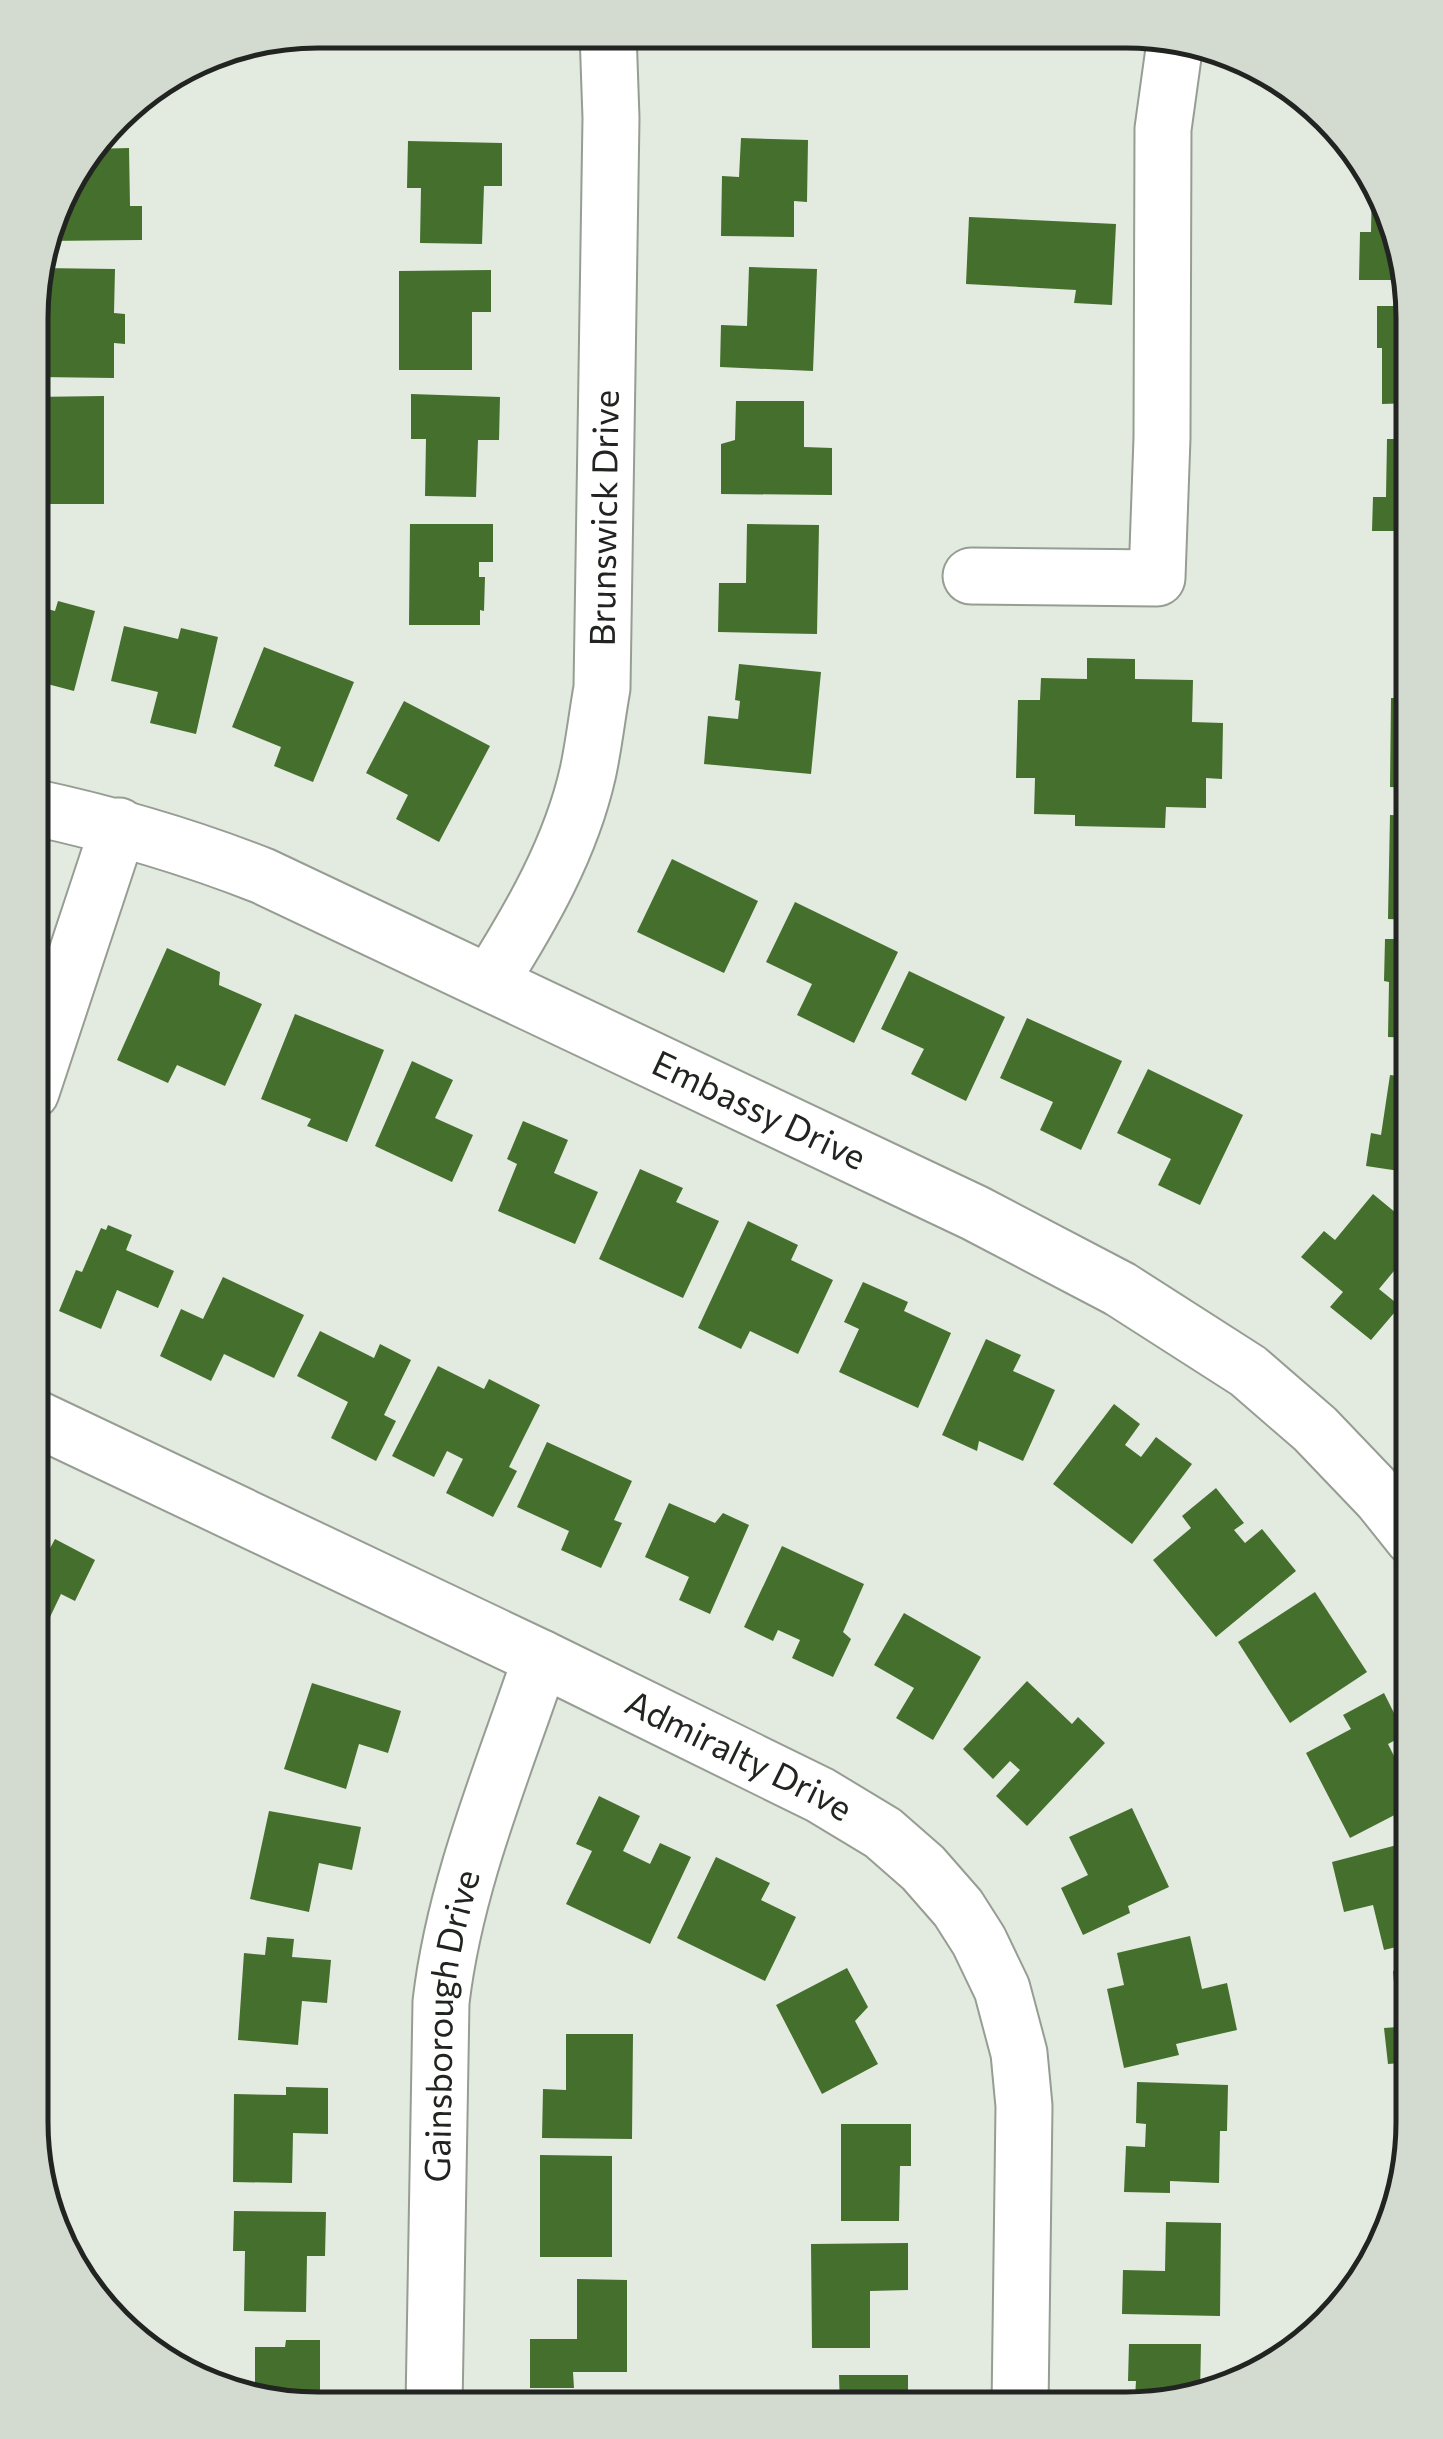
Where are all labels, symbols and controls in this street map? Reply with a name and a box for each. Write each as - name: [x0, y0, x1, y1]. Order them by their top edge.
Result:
- street label: Brunswick Drive: [579, 390, 626, 647]
- street label: Embassy Drive: [646, 1040, 874, 1177]
- street label: Admiralty Drive: [619, 1679, 861, 1829]
- street label: Gainsborough Drive: [414, 1864, 487, 2183]

